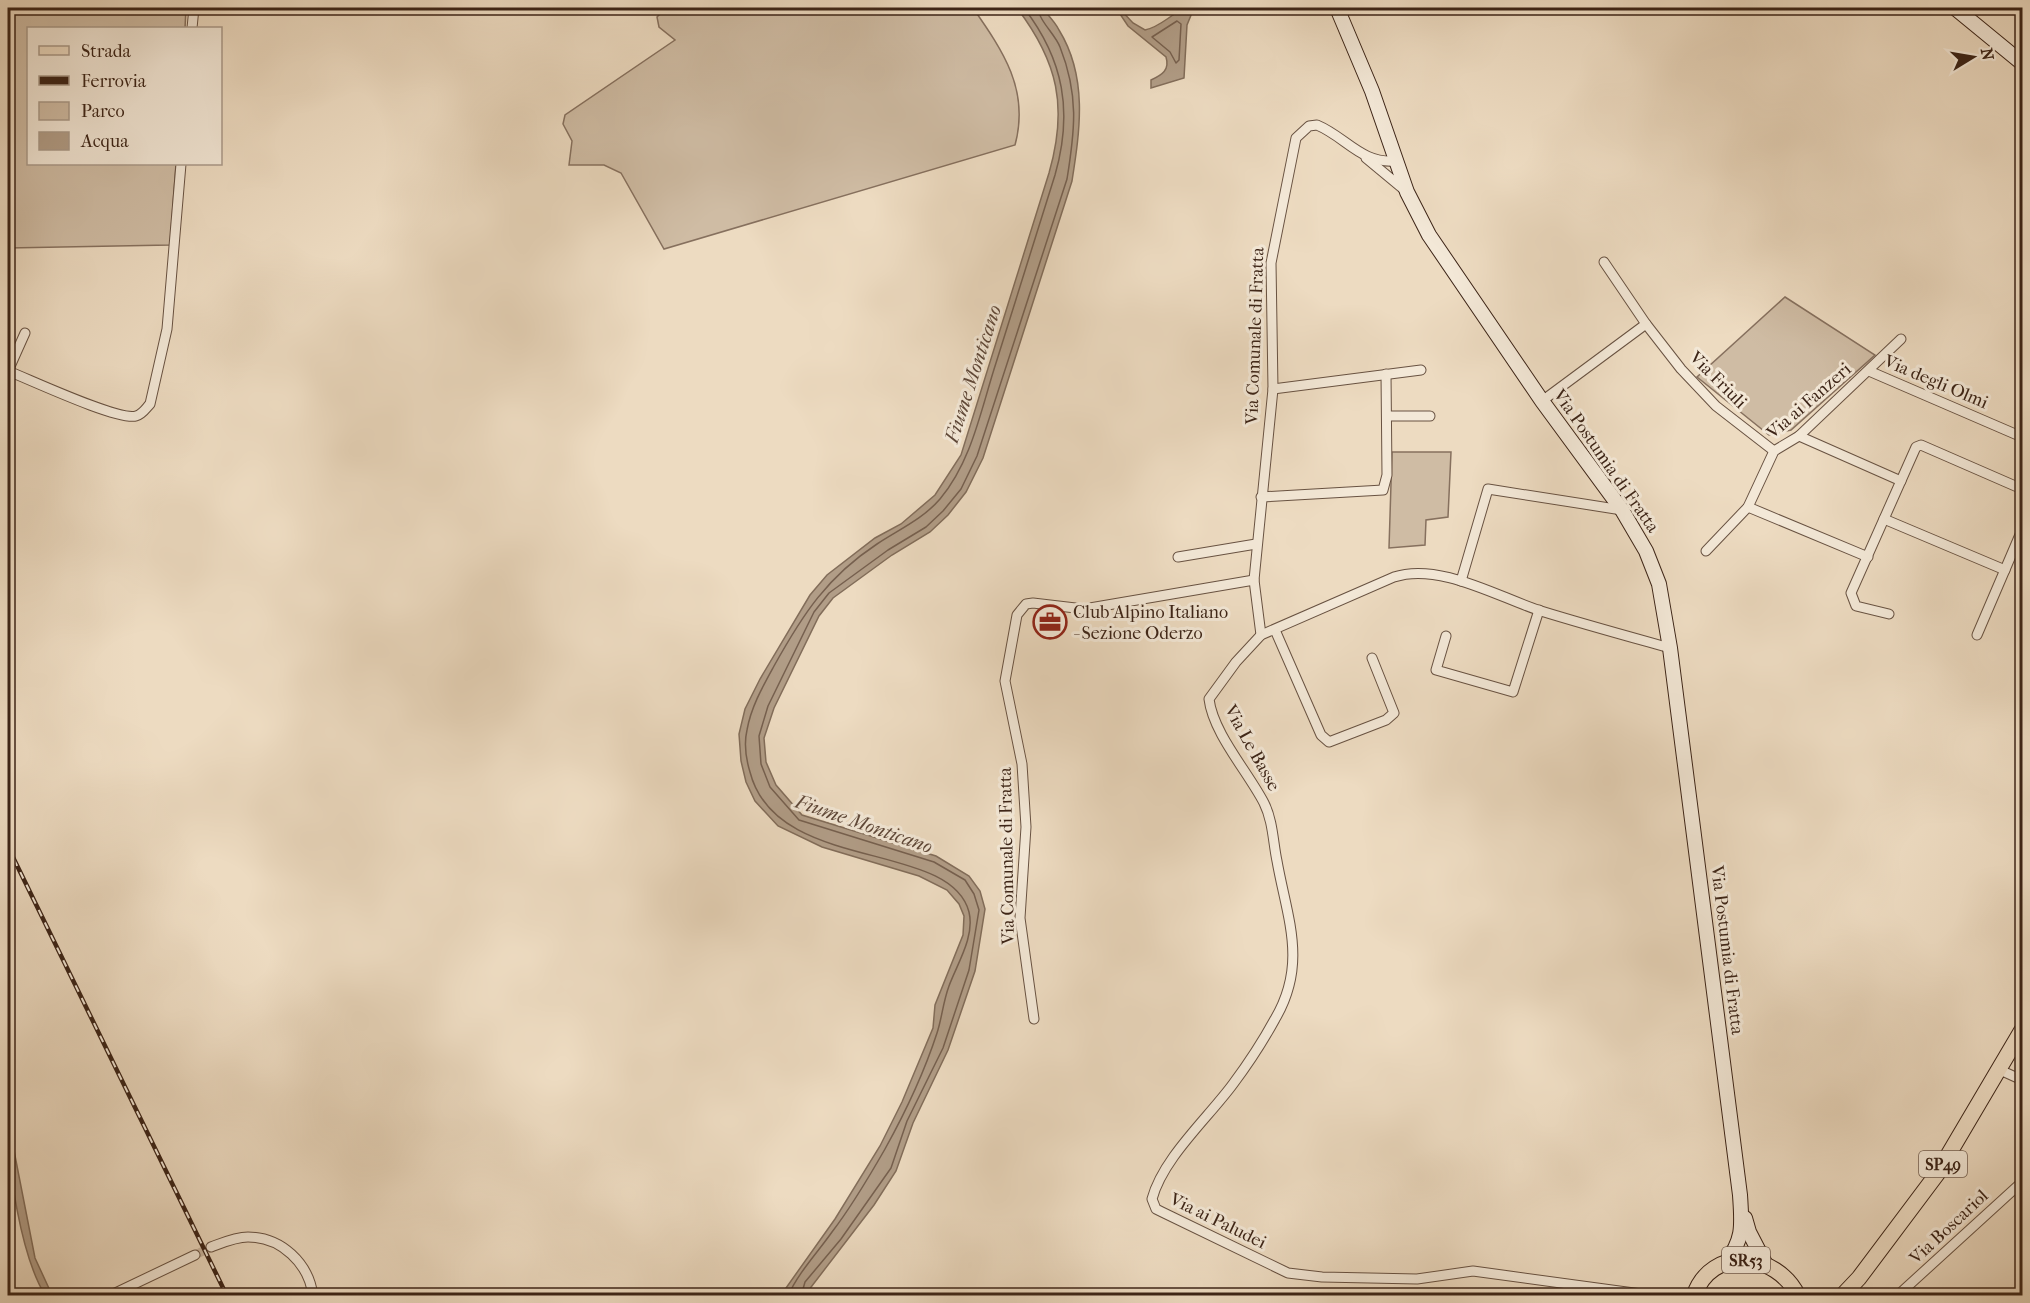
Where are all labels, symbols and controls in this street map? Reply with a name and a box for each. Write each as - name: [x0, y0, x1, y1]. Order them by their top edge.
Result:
- legend: [27, 27, 222, 165]
- north arrow: [1943, 27, 2003, 87]
- text: Strada: [81, 41, 132, 62]
- text: N: [1977, 46, 1998, 63]
- text: Ferrovia: [81, 71, 147, 92]
- text: Parco: [81, 101, 125, 122]
- text: Acqua: [80, 131, 129, 152]
- street label: Via Comunale di Fratta: [1241, 246, 1269, 426]
- water label: Fiume Monticano: [940, 302, 1006, 447]
- street label: Via Friuli: [1684, 346, 1751, 413]
- street label: Via degli Olmi: [1880, 350, 1992, 414]
- street label: Via ai Fanzeri: [1762, 358, 1856, 444]
- street label: Via Postumia di Fratta: [1548, 384, 1664, 537]
- place label: Club Alpino Italiano - Sezione Oderzo: [1073, 602, 1228, 644]
- office icon: Club Alpino Italiano - Sezione Oderzo: [1032, 604, 1068, 640]
- street label: Via Le Basse: [1219, 700, 1284, 795]
- street label: Via Comunale di Fratta: [995, 766, 1019, 946]
- water label: Fiume Monticano: [792, 789, 936, 858]
- street label: Via Postumia di Fratta: [1706, 863, 1748, 1036]
- road number: SP49: [1919, 1151, 1967, 1177]
- street label: Via Boscariol: [1905, 1185, 1993, 1269]
- street label: Via ai Paludei: [1165, 1188, 1270, 1254]
- road number: SR53: [1722, 1247, 1770, 1273]

